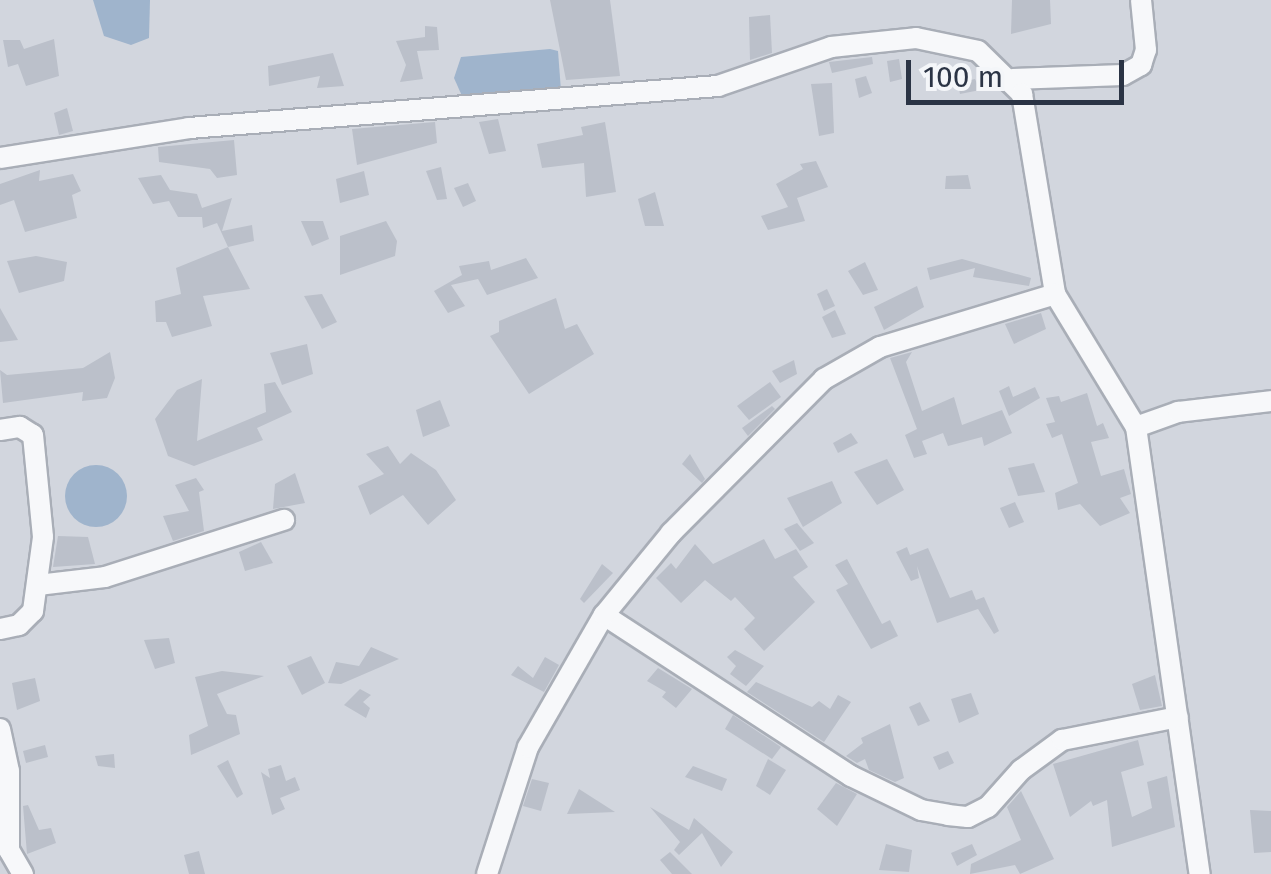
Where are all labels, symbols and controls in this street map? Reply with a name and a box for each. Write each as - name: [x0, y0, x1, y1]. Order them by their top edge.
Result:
- scale bar: [911, 40, 1128, 102]
- text: 100 m: [923, 59, 1003, 95]

